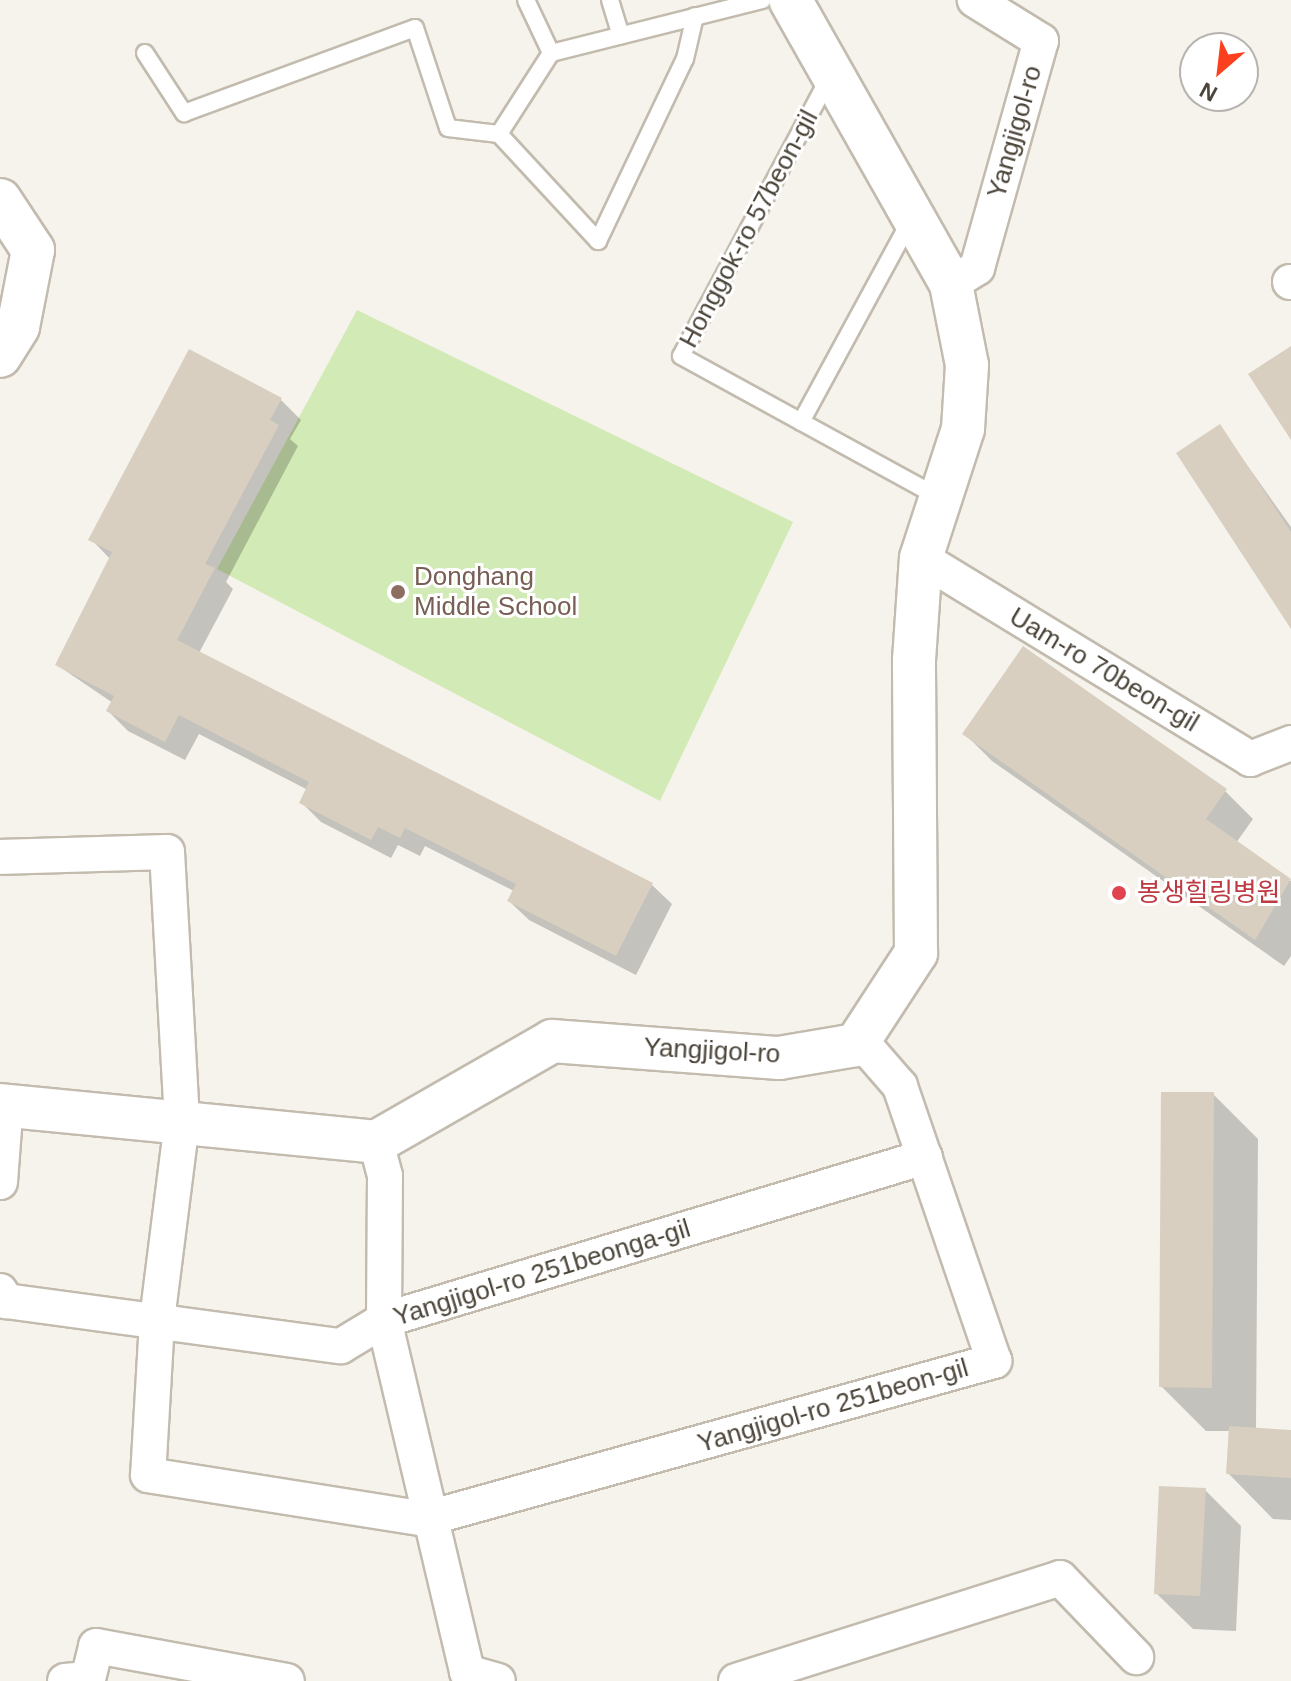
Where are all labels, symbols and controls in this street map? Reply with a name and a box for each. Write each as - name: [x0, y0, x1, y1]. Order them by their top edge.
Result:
- north arrow: [1179, 32, 1259, 112]
- street label: Yangjigol-ro: [981, 62, 1049, 202]
- text: N: [1196, 77, 1221, 107]
- street label: Honggok-ro 57beon-gil: [673, 105, 825, 353]
- place label: Donghang Middle School: [414, 561, 577, 622]
- marker: Donghang Middle School: [389, 583, 407, 601]
- street label: Uam-ro 70beon-gil: [1004, 601, 1204, 739]
- place label: 봉생힐링병원: [1137, 877, 1281, 909]
- marker: 봉생힐링병원: [1108, 882, 1130, 904]
- street label: Yangjigol-ro: [643, 1032, 781, 1070]
- street label: Yangjigol-ro 251beonga-gil: [390, 1213, 694, 1333]
- street label: Yangjigol-ro 251beon-gil: [694, 1352, 972, 1460]

